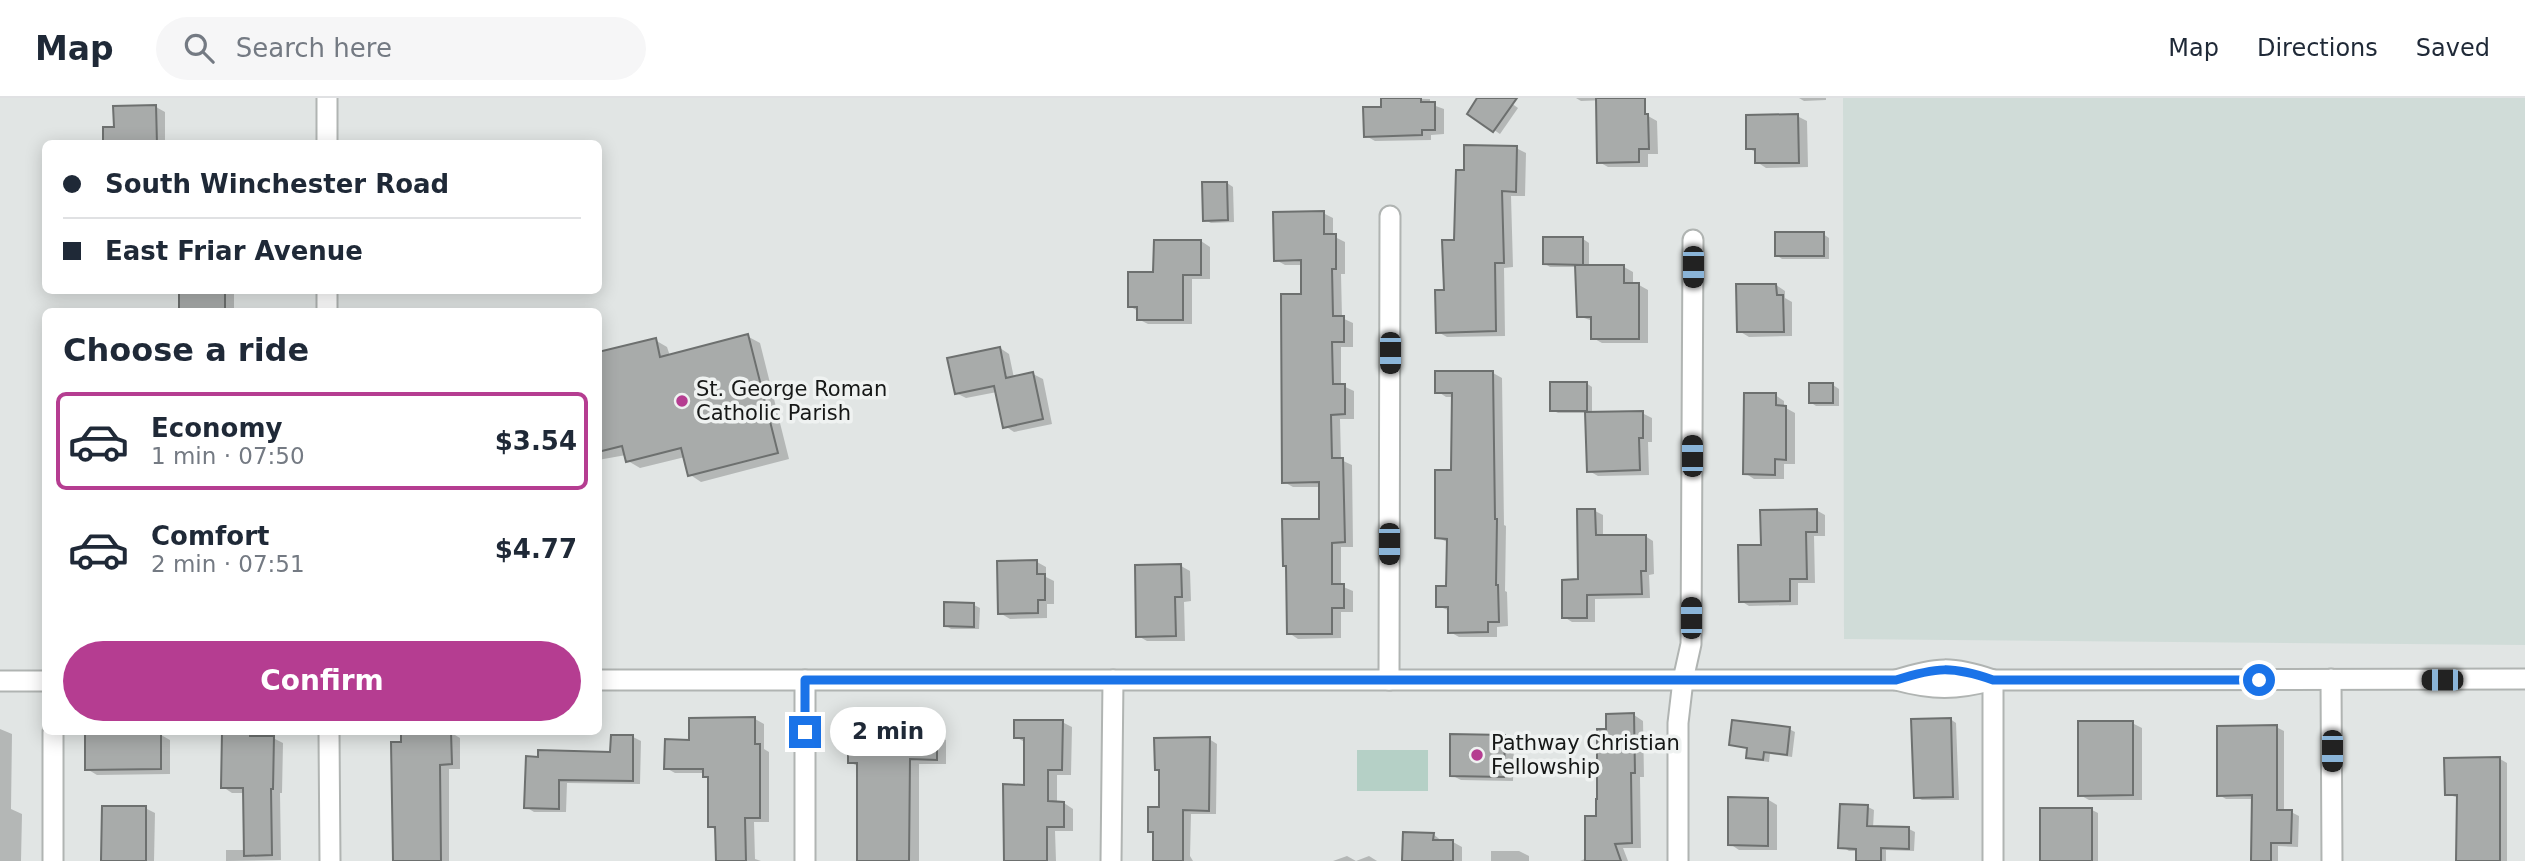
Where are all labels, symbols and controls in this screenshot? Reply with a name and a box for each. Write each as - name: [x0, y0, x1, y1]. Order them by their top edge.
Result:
- search box: [156, 17, 646, 80]
- text: Map: [35, 29, 114, 68]
- icon: search: [180, 29, 218, 67]
- text: Search here: [236, 33, 392, 63]
- text: Map: [2168, 34, 2219, 62]
- text: Directions: [2257, 34, 2378, 62]
- text: Saved: [2416, 34, 2490, 62]
- text: South Winchester Road: [105, 169, 449, 199]
- text: East Friar Avenue: [105, 236, 363, 266]
- car: [1683, 246, 1704, 288]
- text: Choose a ride: [63, 331, 309, 369]
- car: [1380, 332, 1401, 374]
- place label: St. George Roman Catholic Parish: [696, 377, 887, 425]
- marker: St. George Roman Catholic Parish: [674, 393, 690, 409]
- icon: car: [67, 410, 130, 473]
- text: Economy: [151, 413, 282, 443]
- text: $3.54: [495, 426, 577, 456]
- car: [1682, 435, 1703, 477]
- text: 1 min · 07:50: [151, 443, 305, 469]
- icon: car: [67, 518, 130, 581]
- text: Comfort: [151, 521, 269, 551]
- car: [1379, 523, 1400, 565]
- text: $4.77: [495, 534, 577, 564]
- text: 2 min · 07:51: [151, 551, 305, 577]
- car: [1681, 597, 1702, 639]
- button: Confirm: [63, 641, 581, 721]
- route start: [2243, 664, 2275, 696]
- car: [2422, 670, 2464, 691]
- callout: 2 min: [830, 708, 945, 756]
- route end: [789, 716, 821, 748]
- text: 2 min: [852, 718, 924, 744]
- car: [2322, 730, 2343, 772]
- place label: Pathway Christian Fellowship: [1491, 731, 1680, 779]
- marker: Pathway Christian Fellowship: [1469, 747, 1485, 763]

